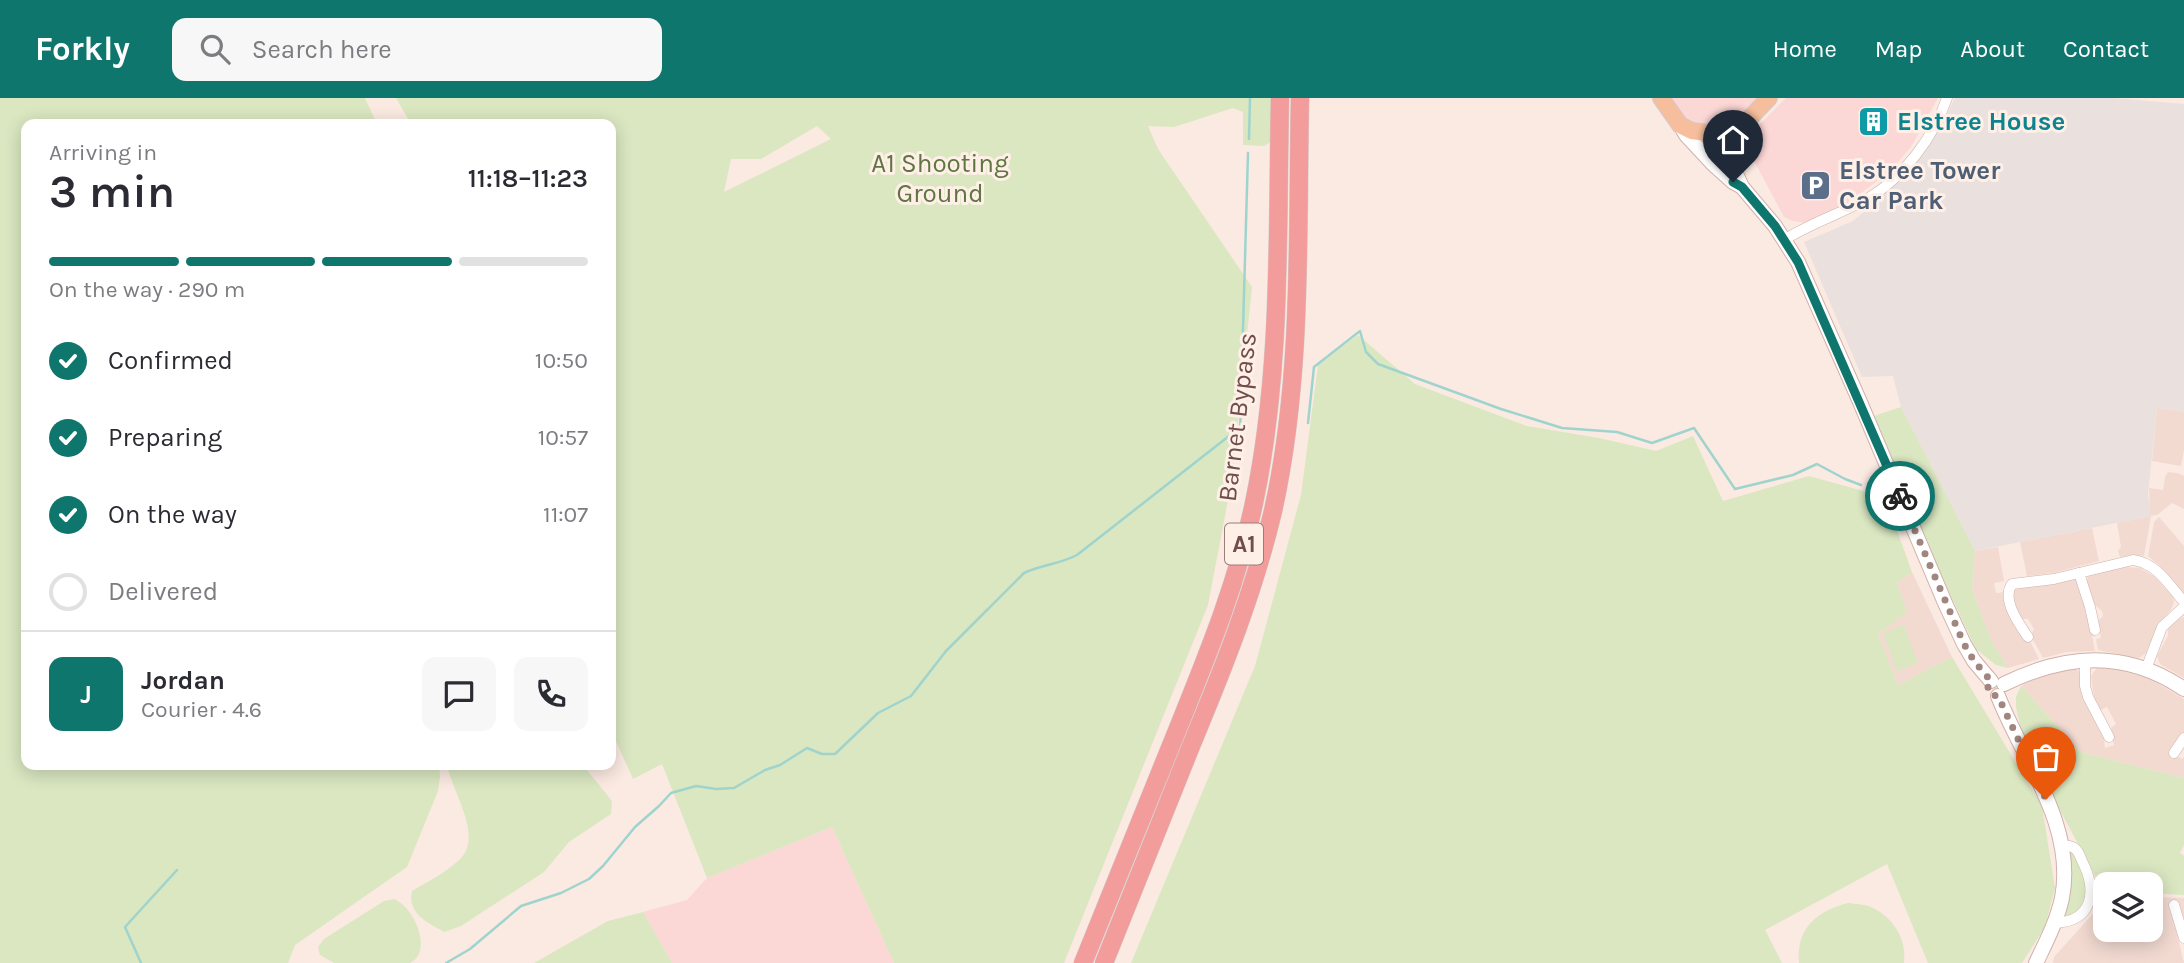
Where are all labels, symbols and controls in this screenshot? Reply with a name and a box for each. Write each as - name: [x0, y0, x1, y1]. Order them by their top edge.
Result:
- search box: [172, 18, 662, 81]
- text: Forkly: [35, 30, 130, 68]
- icon: search: [196, 30, 234, 68]
- text: Search here: [252, 34, 392, 65]
- text: Home: [1773, 35, 1837, 63]
- text: Map: [1875, 35, 1922, 63]
- text: About: [1960, 35, 2025, 63]
- text: Contact: [2063, 35, 2149, 63]
- building icon: Elstree House: [1857, 104, 1891, 138]
- place label: Elstree House: [1897, 106, 2065, 137]
- pin: [1703, 110, 1763, 182]
- icon: home: [1714, 121, 1752, 159]
- text: Arriving in: [49, 139, 157, 166]
- park label: A1 Shooting Ground: [871, 148, 1009, 209]
- place label: Elstree Tower Car Park: [1839, 155, 2001, 216]
- text: 11:18–11:23: [468, 163, 588, 194]
- text: 3 min: [49, 165, 175, 219]
- parking icon: Elstree Tower Car Park: [1799, 168, 1833, 202]
- text: On the way · 290 m: [49, 276, 245, 303]
- street label: Barnet Bypass: [1212, 331, 1263, 503]
- icon: check: [49, 342, 87, 380]
- text: Confirmed: [108, 345, 233, 376]
- text: 10:50: [535, 347, 588, 374]
- icon: check: [49, 419, 87, 457]
- text: Preparing: [108, 422, 222, 453]
- text: 10:57: [538, 424, 588, 451]
- courier: [1865, 461, 1935, 531]
- icon: bike: [1881, 477, 1919, 515]
- icon: check: [49, 496, 87, 534]
- text: On the way: [108, 499, 237, 530]
- text: 11:07: [543, 501, 588, 528]
- road number: A1: [1225, 524, 1263, 564]
- text: Delivered: [108, 576, 218, 607]
- button: chat: [422, 657, 496, 731]
- button: phone: [514, 657, 588, 731]
- text: Jordan: [141, 665, 225, 696]
- text: J: [80, 679, 92, 710]
- text: Courier · 4.6: [141, 696, 262, 723]
- pin: [2016, 727, 2076, 799]
- icon: bag: [2027, 738, 2065, 776]
- map controls: [2093, 872, 2163, 942]
- button: layers: [2093, 872, 2163, 942]

